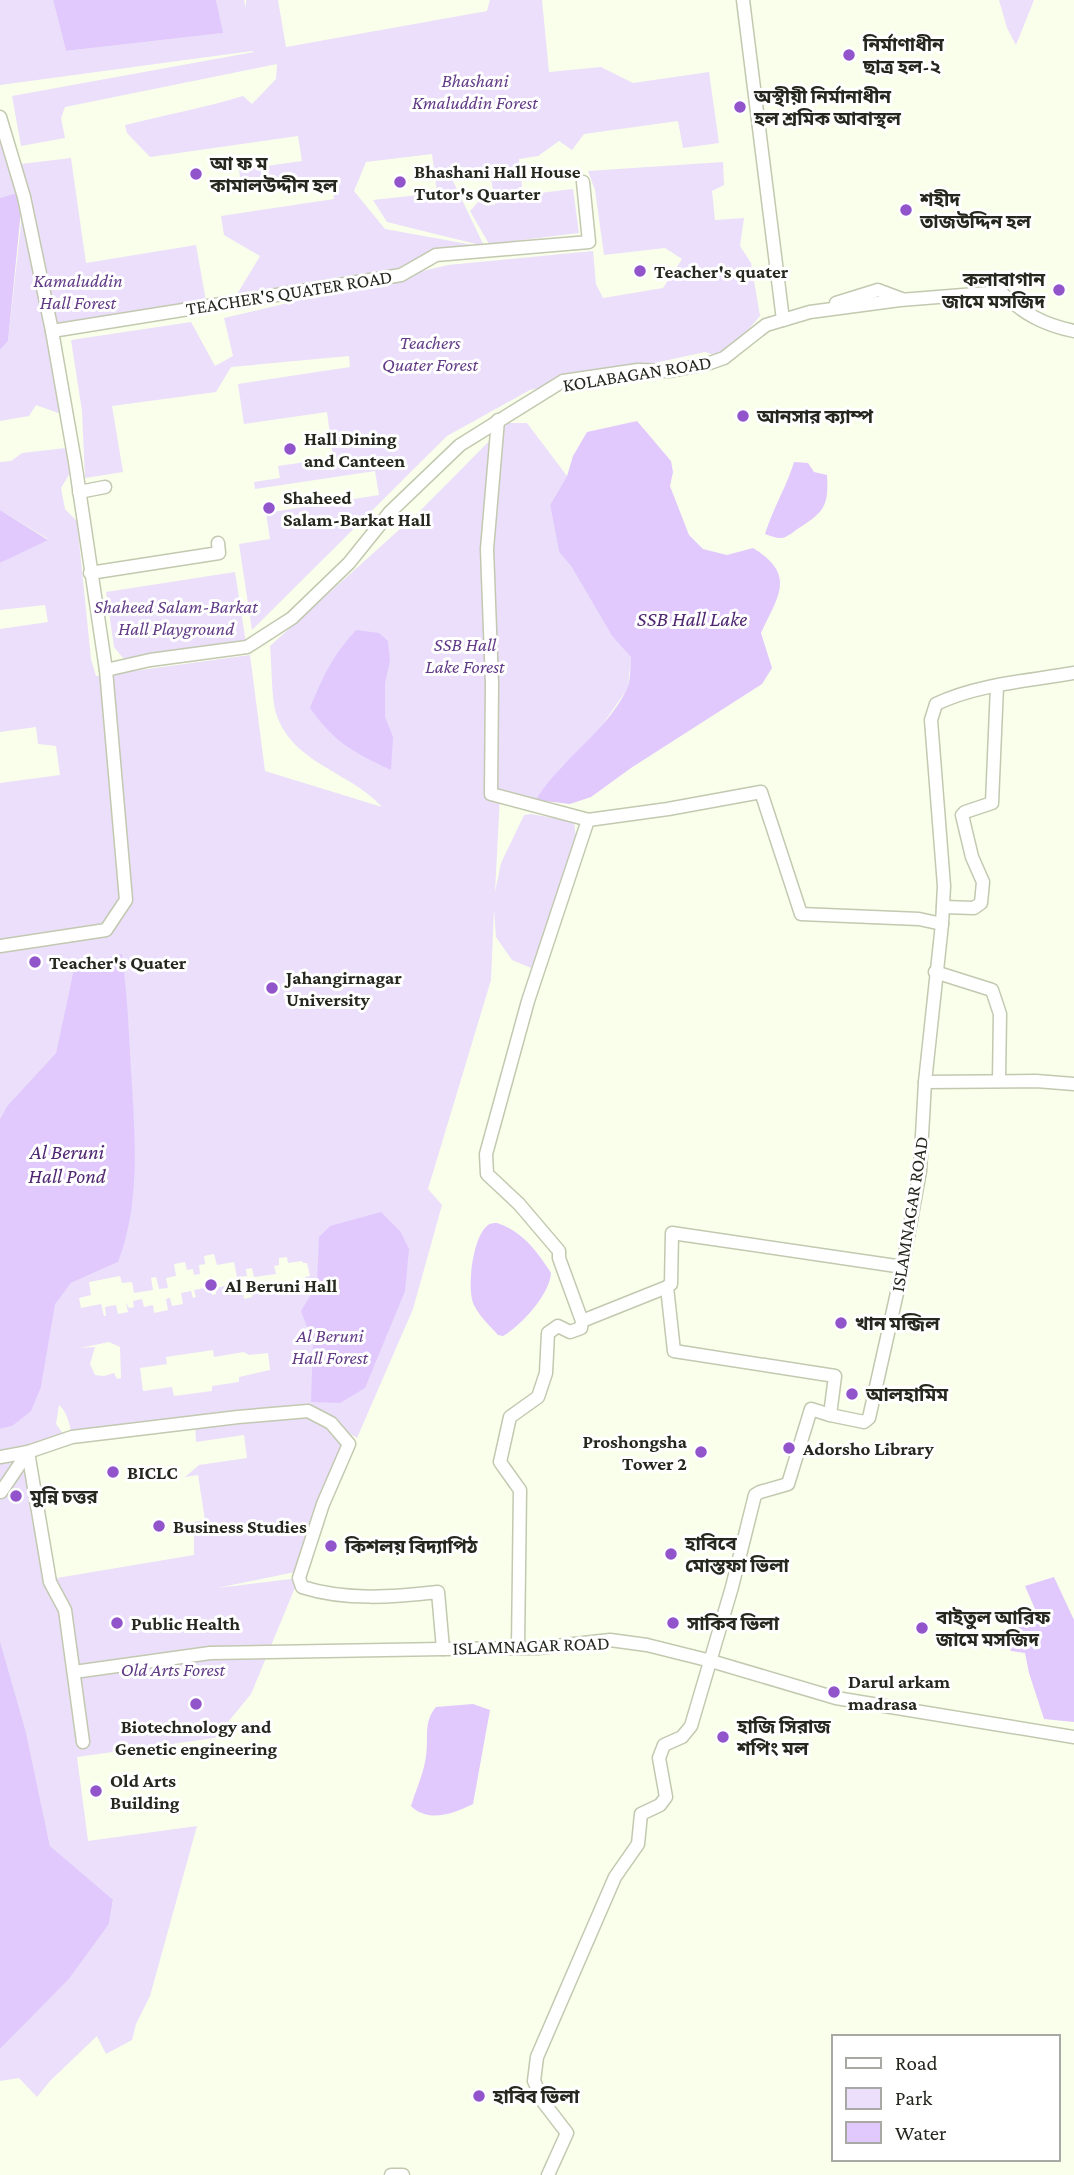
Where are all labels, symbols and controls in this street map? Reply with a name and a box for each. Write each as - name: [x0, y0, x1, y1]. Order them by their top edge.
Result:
- place label: নির্মাণাধীন ছাত্র হল-২: [862, 33, 945, 77]
- marker: নির্মাণাধীন ছাত্র হল-২: [841, 47, 857, 63]
- park label: Bhashani Kmaluddin Forest: [412, 70, 538, 113]
- place label: অস্থীয়ী নির্মানাধীন হল শ্রমিক আবাস্থল: [753, 85, 901, 130]
- marker: অস্থীয়ী নির্মানাধীন হল শ্রমিক আবাস্থল: [732, 99, 748, 115]
- place label: আ ফ ম কামালউদ্দীন হল: [209, 153, 338, 196]
- place label: Bhashani Hall House Tutor's Quarter: [414, 161, 581, 204]
- marker: আ ফ ম কামালউদ্দীন হল: [188, 166, 204, 182]
- marker: Bhashani Hall House Tutor's Quarter: [392, 174, 408, 190]
- place label: শহীদ তাজউদ্দিন হল: [919, 189, 1031, 232]
- marker: শহীদ তাজউদ্দিন হল: [898, 202, 914, 218]
- place label: Teacher's quater: [654, 261, 789, 282]
- marker: Teacher's quater: [632, 263, 648, 279]
- street label: TEACHER'S QUATER ROAD: [184, 266, 394, 319]
- place label: কলাবাগান জামে মসজিদ: [941, 269, 1046, 312]
- park label: Kamaluddin Hall Forest: [33, 270, 123, 313]
- marker: কলাবাগান জামে মসজিদ: [1051, 282, 1067, 298]
- park label: Teachers Quater Forest: [382, 332, 478, 375]
- street label: KOLABAGAN ROAD: [561, 351, 713, 396]
- place label: আনসার ক্যাম্প: [756, 406, 874, 427]
- marker: আনসার ক্যাম্প: [735, 408, 751, 424]
- place label: Hall Dining and Canteen: [304, 428, 405, 471]
- marker: Hall Dining and Canteen: [282, 441, 298, 457]
- place label: Shaheed Salam-Barkat Hall: [283, 487, 432, 530]
- marker: Shaheed Salam-Barkat Hall: [261, 500, 277, 516]
- park label: Shaheed Salam-Barkat Hall Playground: [94, 596, 258, 639]
- water label: SSB Hall Lake: [637, 607, 747, 631]
- park label: SSB Hall Lake Forest: [425, 634, 505, 677]
- place label: Teacher's Quater: [49, 952, 187, 973]
- marker: Teacher's Quater: [27, 954, 43, 970]
- place label: Jahangirnagar University: [284, 967, 402, 1010]
- marker: Jahangirnagar University: [264, 980, 280, 996]
- street label: ISLAMNAGAR ROAD: [887, 1135, 932, 1293]
- water label: Al Beruni Hall Pond: [28, 1140, 107, 1188]
- place label: Al Beruni Hall: [224, 1275, 338, 1296]
- marker: Al Beruni Hall: [203, 1277, 219, 1293]
- place label: খান মন্জিল: [855, 1313, 940, 1334]
- marker: খান মন্জিল: [833, 1315, 849, 1331]
- park label: Al Beruni Hall Forest: [292, 1325, 369, 1368]
- place label: আলহামিম: [865, 1384, 949, 1405]
- marker: আলহামিম: [844, 1386, 860, 1402]
- place label: Proshongsha Tower 2: [583, 1431, 688, 1474]
- place label: Adorsho Library: [802, 1438, 934, 1459]
- marker: Adorsho Library: [781, 1440, 797, 1456]
- marker: Proshongsha Tower 2: [693, 1444, 709, 1460]
- place label: BICLC: [127, 1462, 178, 1483]
- marker: BICLC: [105, 1464, 121, 1480]
- place label: মুন্নি চত্তর: [29, 1486, 98, 1508]
- marker: মুন্নি চত্তর: [8, 1488, 24, 1504]
- place label: Business Studies: [173, 1516, 307, 1537]
- marker: Business Studies: [151, 1518, 167, 1534]
- place label: হাবিবে মোস্তফা ভিলা: [684, 1533, 790, 1576]
- place label: কিশলয় বিদ্যাপিঠ: [344, 1535, 478, 1557]
- marker: কিশলয় বিদ্যাপিঠ: [323, 1538, 339, 1554]
- marker: হাবিবে মোস্তফা ভিলা: [663, 1546, 679, 1562]
- place label: বাইতুল আরিফ জামে মসজিদ: [935, 1607, 1050, 1650]
- place label: Public Health: [131, 1613, 240, 1634]
- place label: সাকিব ভিলা: [686, 1613, 780, 1634]
- marker: Public Health: [109, 1615, 125, 1631]
- marker: সাকিব ভিলা: [665, 1615, 681, 1631]
- marker: বাইতুল আরিফ জামে মসজিদ: [914, 1620, 930, 1636]
- street label: ISLAMNAGAR ROAD: [452, 1632, 610, 1659]
- park label: Old Arts Forest: [121, 1659, 226, 1680]
- place label: Darul arkam madrasa: [848, 1671, 950, 1714]
- marker: Darul arkam madrasa: [826, 1684, 842, 1700]
- marker: Biotechnology and Genetic engineering: [188, 1696, 204, 1712]
- place label: Biotechnology and Genetic engineering: [115, 1716, 278, 1759]
- place label: হাজি সিরাজ শপিং মল: [736, 1716, 831, 1759]
- marker: হাজি সিরাজ শপিং মল: [715, 1729, 731, 1745]
- place label: Old Arts Building: [110, 1770, 180, 1813]
- marker: Old Arts Building: [88, 1783, 104, 1799]
- legend: [832, 2035, 1060, 2161]
- text: Road: [895, 2051, 938, 2075]
- place label: হাবিব ভিলা: [492, 2086, 580, 2107]
- text: Park: [895, 2086, 932, 2110]
- marker: হাবিব ভিলা: [471, 2088, 487, 2104]
- text: Water: [895, 2121, 947, 2145]

